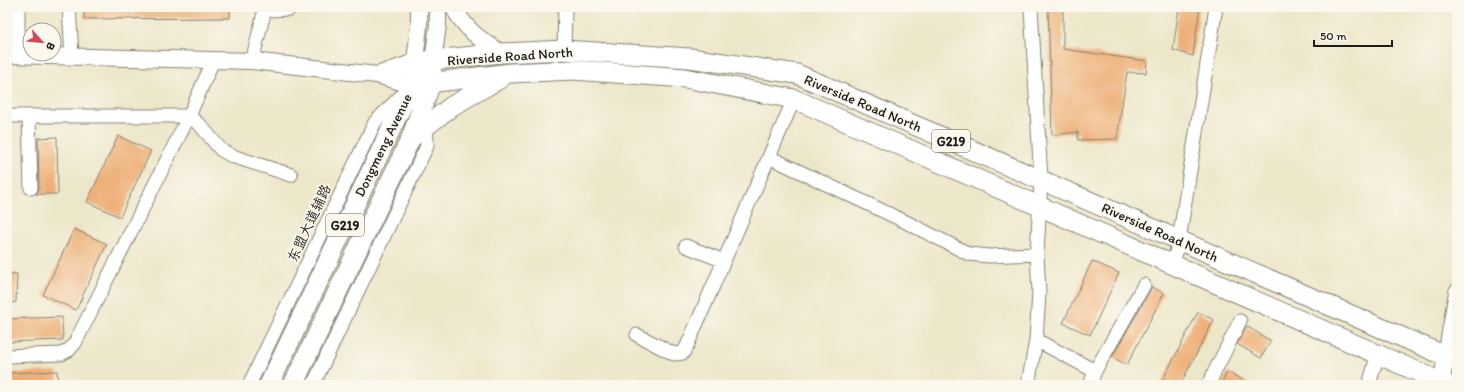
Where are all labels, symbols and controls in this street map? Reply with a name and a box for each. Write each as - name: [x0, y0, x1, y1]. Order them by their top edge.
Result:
- north arrow: [22, 22, 62, 62]
- scale bar: [1314, 22, 1392, 48]
- text: 50 m: [1320, 29, 1346, 43]
- text: B: [43, 40, 58, 52]
- street label: Riverside Road North: [447, 44, 573, 69]
- street label: Riverside Road North: [802, 71, 924, 136]
- street label: Dongmeng Avenue: [351, 91, 416, 200]
- road number: G219: [932, 130, 970, 152]
- street label: 东盟大道辅路: [284, 182, 335, 265]
- street label: Riverside Road North: [1099, 199, 1221, 266]
- road number: G219: [326, 214, 364, 236]

